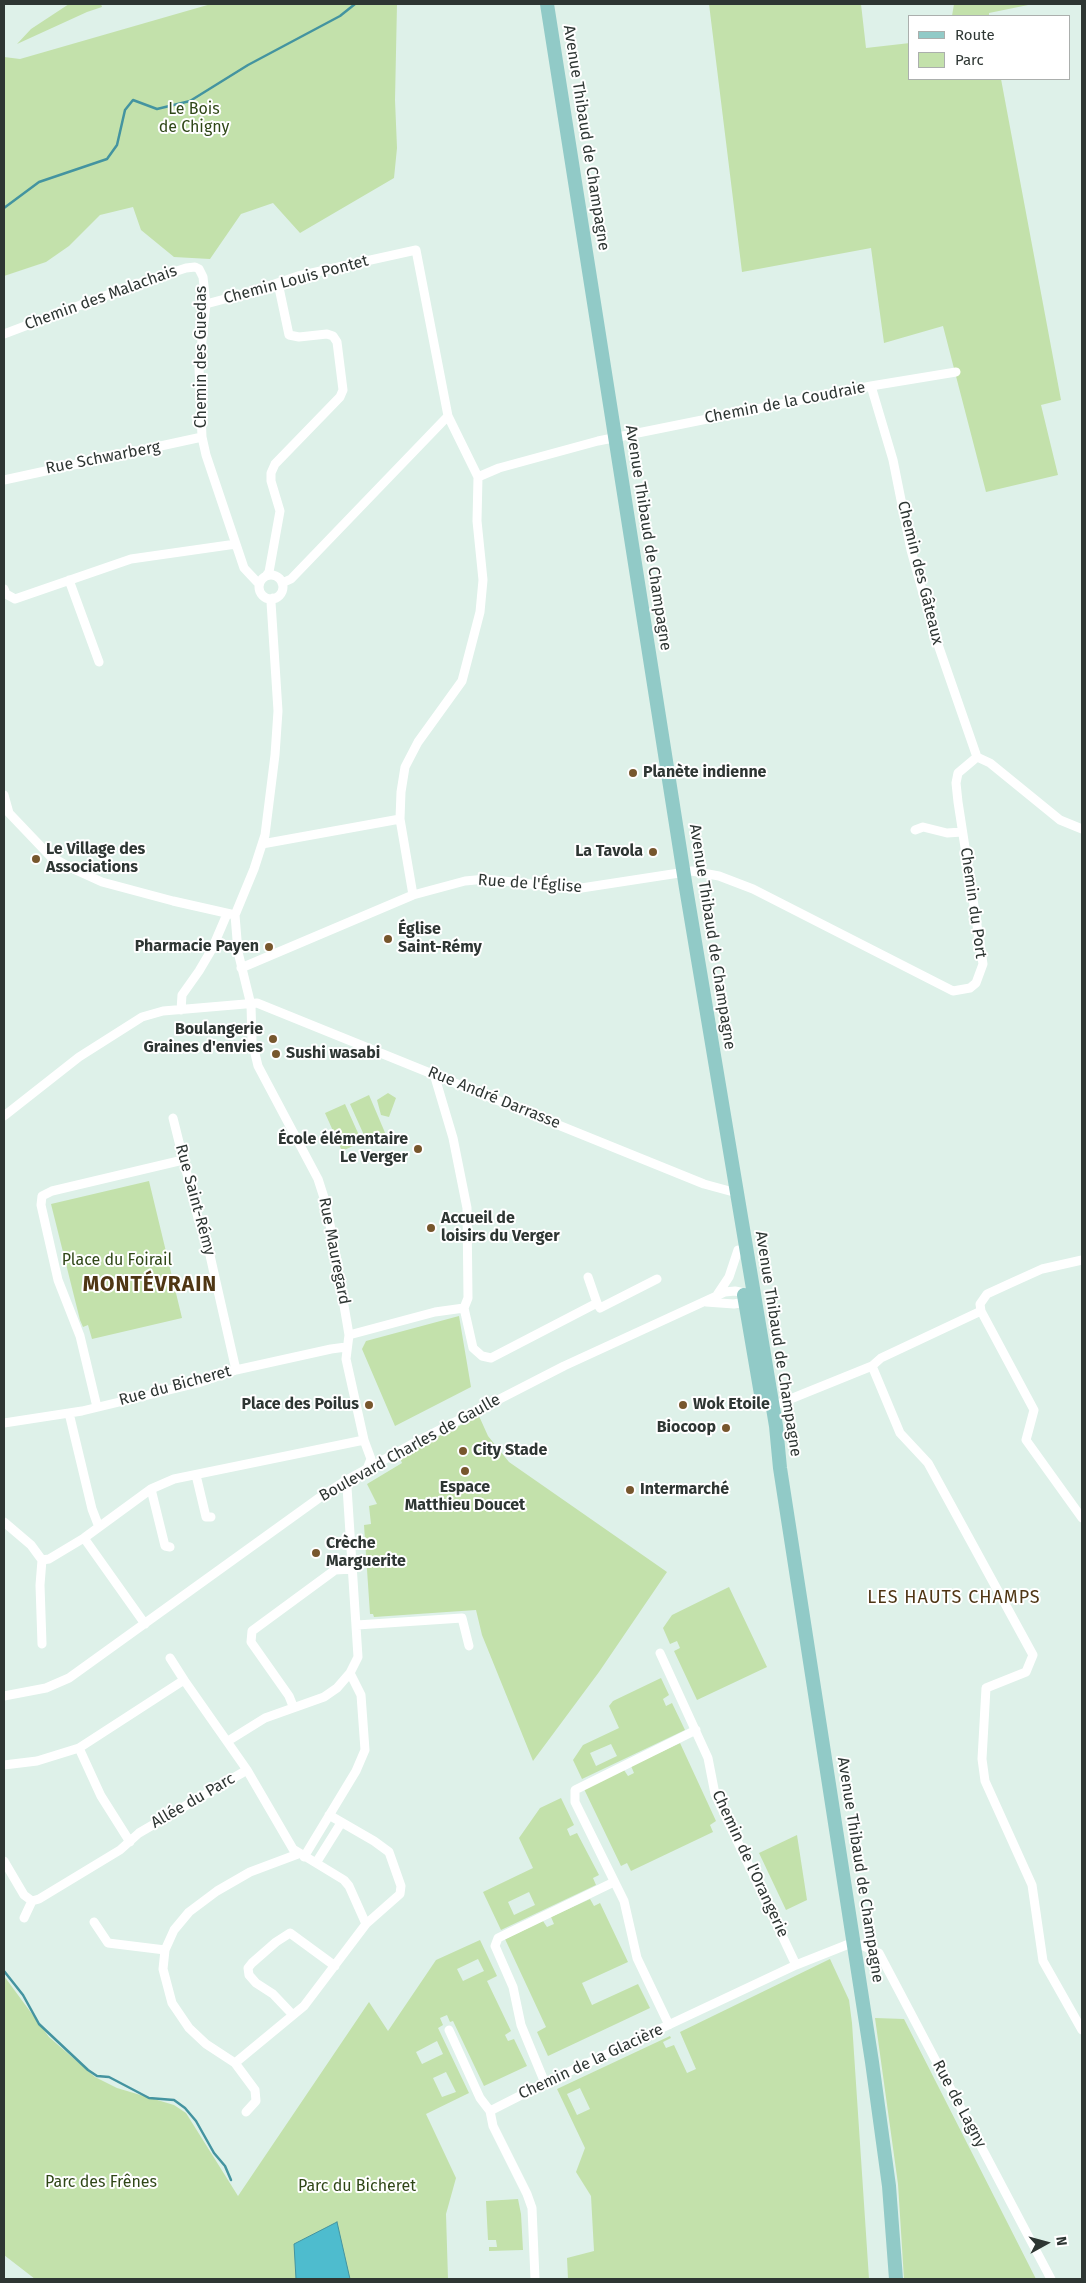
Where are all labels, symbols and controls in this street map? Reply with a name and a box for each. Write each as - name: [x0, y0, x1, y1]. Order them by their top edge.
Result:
- legend: [908, 15, 1071, 80]
- street label: Avenue Thibaud de Champagne: [559, 24, 613, 252]
- text: Route: [955, 26, 995, 44]
- text: Parc: [955, 51, 984, 69]
- park label: Le Bois de Chigny: [159, 100, 229, 138]
- street label: Chemin Louis Pontet: [222, 251, 370, 309]
- street label: Chemin des Malachais: [22, 261, 180, 335]
- street label: Chemin des Guedas: [192, 286, 212, 428]
- street label: Chemin de la Coudraie: [703, 378, 867, 428]
- street label: Avenue Thibaud de Champagne: [621, 424, 675, 652]
- street label: Rue Schwarberg: [44, 437, 162, 479]
- street label: Chemin des Gâteaux: [893, 499, 947, 647]
- place label: Planète indienne: [643, 763, 766, 783]
- marker: Planète indienne: [627, 767, 639, 779]
- street label: Avenue Thibaud de Champagne: [685, 823, 739, 1051]
- place label: Le Village des Associations: [46, 840, 145, 878]
- place label: La Tavola: [575, 842, 643, 862]
- marker: La Tavola: [647, 846, 659, 858]
- street label: Chemin du Port: [956, 846, 990, 960]
- marker: Le Village des Associations: [30, 853, 42, 865]
- street label: Rue de l'Église: [477, 871, 583, 897]
- place label: Église Saint-Rémy: [398, 920, 482, 958]
- marker: Église Saint-Rémy: [382, 933, 394, 945]
- place label: Pharmacie Payen: [135, 937, 259, 957]
- marker: Pharmacie Payen: [263, 941, 275, 953]
- place label: Boulangerie Graines d'envies: [143, 1020, 263, 1058]
- marker: Boulangerie Graines d'envies: [267, 1033, 279, 1045]
- place label: Sushi wasabi: [286, 1044, 380, 1064]
- marker: Sushi wasabi: [270, 1048, 282, 1060]
- street label: Rue André Darrasse: [425, 1063, 563, 1133]
- place label: École élémentaire Le Verger: [278, 1130, 408, 1168]
- street label: Rue Saint-Rémy: [171, 1142, 219, 1258]
- marker: École élémentaire Le Verger: [412, 1143, 424, 1155]
- street label: Rue Mauregard: [314, 1196, 354, 1306]
- place label: Accueil de loisirs du Verger: [441, 1209, 560, 1247]
- marker: Accueil de loisirs du Verger: [425, 1222, 437, 1234]
- street label: Avenue Thibaud de Champagne: [751, 1230, 805, 1458]
- park label: Place du Foirail: [62, 1251, 172, 1271]
- district label: MONTÉVRAIN: [81, 1272, 219, 1298]
- street label: Rue du Bicheret: [117, 1362, 233, 1410]
- street label: Boulevard Charles de Gaulle: [316, 1390, 504, 1506]
- place label: Place des Poilus: [242, 1395, 359, 1415]
- place label: Wok Etoile: [693, 1395, 770, 1415]
- marker: Place des Poilus: [363, 1399, 375, 1411]
- marker: Wok Etoile: [677, 1399, 689, 1411]
- place label: Biocoop: [657, 1418, 716, 1438]
- marker: Biocoop: [720, 1422, 732, 1434]
- place label: City Stade: [473, 1441, 547, 1461]
- marker: City Stade: [457, 1445, 469, 1457]
- marker: Espace Matthieu Doucet: [459, 1465, 471, 1477]
- place label: Espace Matthieu Doucet: [405, 1478, 525, 1516]
- place label: Intermarché: [640, 1480, 729, 1500]
- marker: Intermarché: [624, 1484, 636, 1496]
- place label: Crèche Marguerite: [326, 1534, 406, 1572]
- marker: Crèche Marguerite: [310, 1547, 322, 1559]
- district label: LES HAUTS CHAMPS: [865, 1587, 1043, 1609]
- street label: Avenue Thibaud de Champagne: [833, 1756, 887, 1984]
- street label: Allée du Parc: [148, 1769, 238, 1833]
- street label: Chemin de l'Orangerie: [707, 1787, 793, 1941]
- street label: Chemin de la Glacière: [516, 2020, 666, 2104]
- street label: Rue de Lagny: [928, 2057, 990, 2151]
- park label: Parc des Frênes: [45, 2173, 157, 2193]
- park label: Parc du Bicheret: [298, 2177, 416, 2197]
- north arrow: [1021, 2218, 1071, 2268]
- text: N: [1052, 2235, 1070, 2247]

